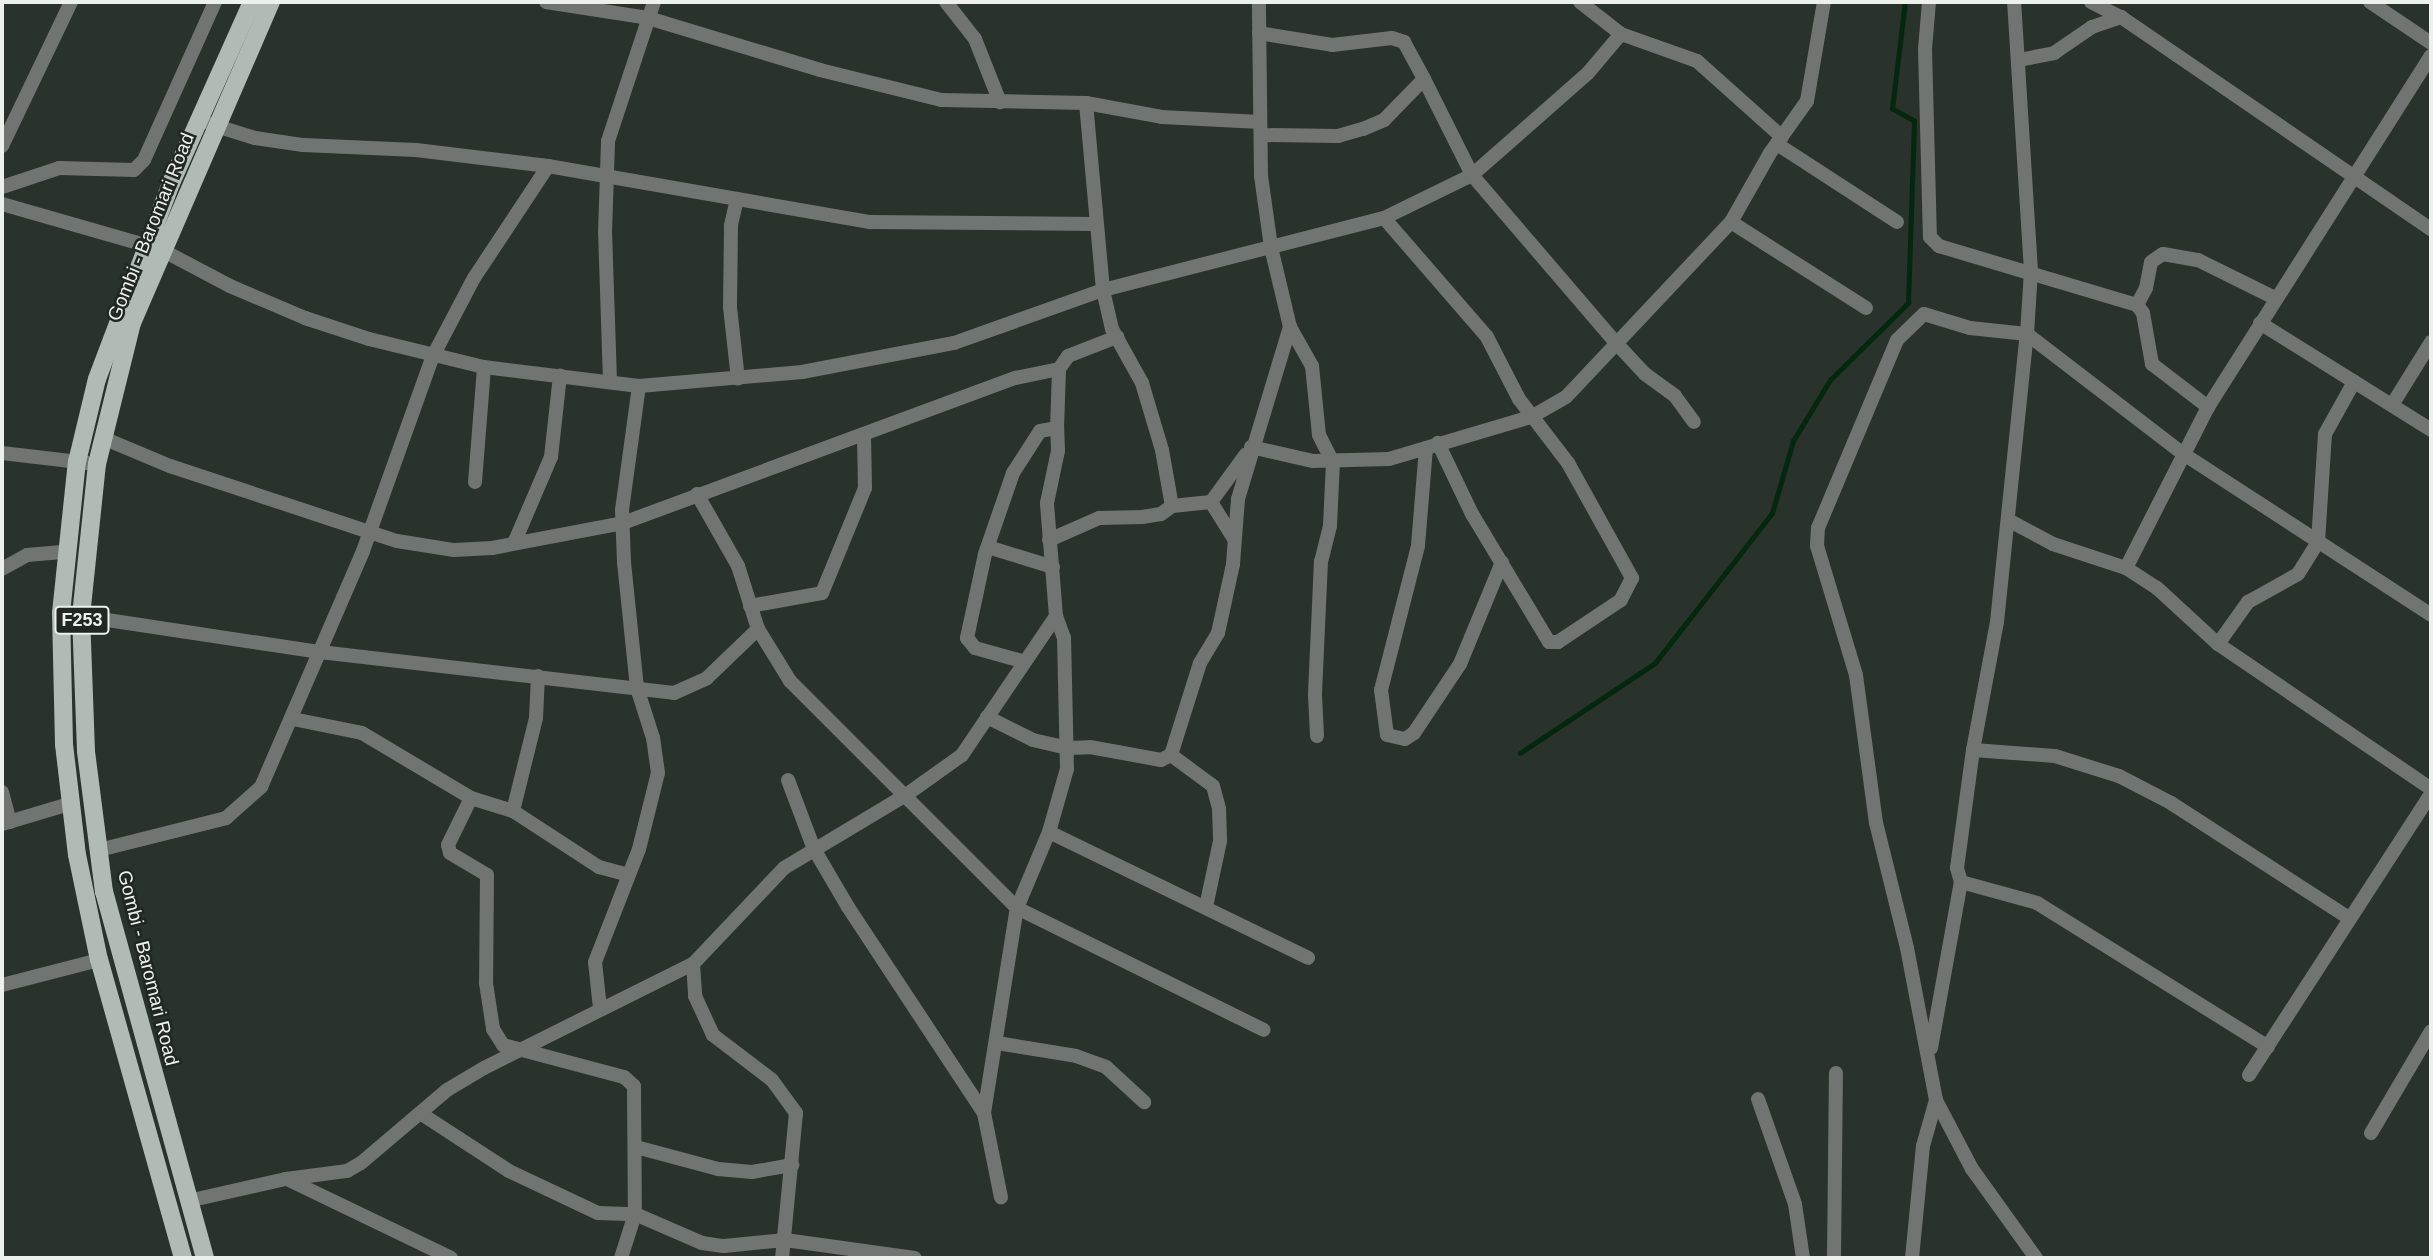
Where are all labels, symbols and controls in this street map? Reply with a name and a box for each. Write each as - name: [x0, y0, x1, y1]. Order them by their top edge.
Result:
- street label: Gombi - Baromari Road: [103, 130, 199, 324]
- road number: F253: [54, 606, 110, 634]
- street label: Gombi - Baromari Road: [113, 868, 183, 1068]

